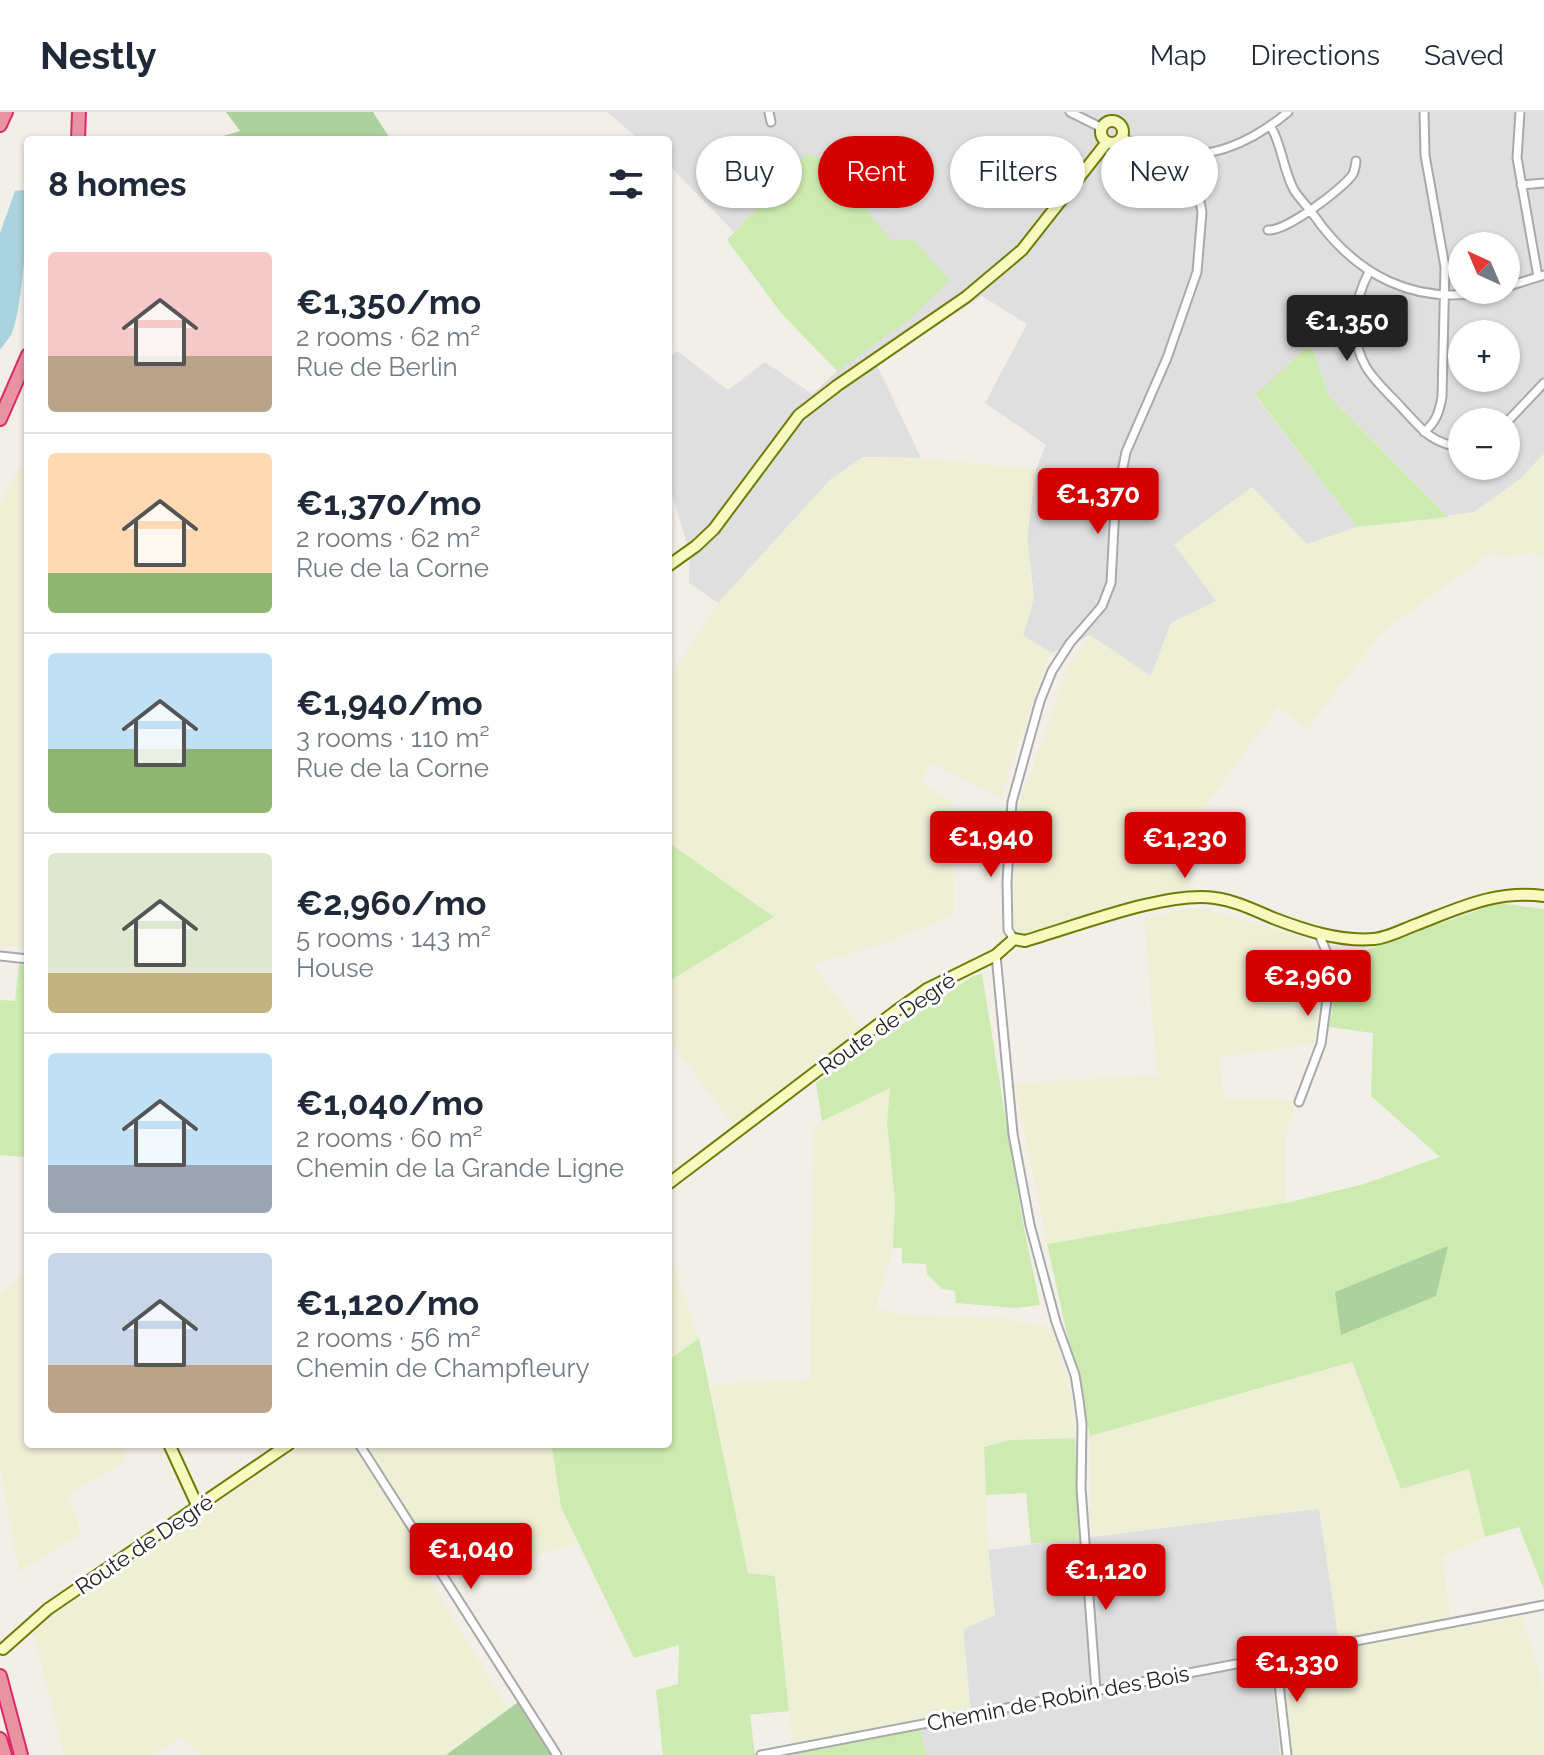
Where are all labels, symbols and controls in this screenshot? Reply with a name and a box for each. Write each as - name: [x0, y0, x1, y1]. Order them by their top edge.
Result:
- text: Nestly: [40, 33, 157, 78]
- text: Map: [1150, 39, 1207, 72]
- text: Directions: [1251, 39, 1380, 72]
- text: Saved: [1424, 39, 1504, 72]
- chip: Buy: [696, 136, 802, 208]
- chip: Rent: [818, 136, 934, 208]
- chip: Filters: [950, 136, 1085, 208]
- chip: New: [1101, 136, 1218, 208]
- icon: filters: [604, 162, 648, 206]
- text: 8 homes: [48, 164, 187, 204]
- north arrow: [1448, 232, 1520, 304]
- map controls: [1448, 232, 1520, 480]
- text: €1,350/mo: [296, 282, 481, 322]
- icon: home: [112, 284, 208, 380]
- pin: €1,350: [1282, 295, 1412, 363]
- text: €1,350: [1305, 306, 1389, 336]
- button: +: [1448, 320, 1520, 392]
- text: 2 rooms · 62 m²: [296, 322, 480, 352]
- text: Rue de Berlin: [296, 352, 458, 382]
- button: −: [1448, 408, 1520, 480]
- pin: €1,370: [1033, 468, 1163, 536]
- text: €1,370: [1056, 479, 1140, 509]
- text: €1,370/mo: [296, 483, 481, 523]
- icon: home: [112, 485, 208, 581]
- text: 2 rooms · 62 m²: [296, 523, 480, 553]
- text: Rue de la Corne: [296, 553, 489, 583]
- text: €1,940/mo: [296, 683, 483, 723]
- icon: home: [112, 685, 208, 781]
- text: 3 rooms · 110 m²: [296, 723, 490, 753]
- text: Rue de la Corne: [296, 753, 489, 783]
- pin: €1,940: [926, 811, 1056, 879]
- pin: €1,230: [1120, 812, 1250, 880]
- text: €1,940: [948, 822, 1034, 852]
- text: €1,230: [1143, 823, 1227, 853]
- text: €2,960/mo: [296, 883, 486, 923]
- icon: home: [112, 885, 208, 981]
- text: 5 rooms · 143 m²: [296, 923, 491, 953]
- pin: €2,960: [1243, 950, 1373, 1018]
- text: House: [296, 953, 374, 983]
- text: €2,960: [1264, 961, 1352, 991]
- street label: Route de Degré: [814, 966, 960, 1080]
- text: €1,040/mo: [296, 1083, 484, 1123]
- icon: home: [112, 1085, 208, 1181]
- text: 2 rooms · 60 m²: [296, 1123, 483, 1153]
- text: Chemin de la Grande Ligne: [296, 1153, 624, 1183]
- text: €1,120/mo: [296, 1283, 479, 1323]
- icon: home: [112, 1285, 208, 1381]
- text: 2 rooms · 56 m²: [296, 1323, 481, 1353]
- text: Chemin de Champfleury: [296, 1353, 590, 1383]
- street label: Route de Degré: [70, 1488, 218, 1600]
- pin: €1,040: [406, 1523, 536, 1591]
- text: €1,040: [428, 1534, 514, 1564]
- pin: €1,120: [1041, 1544, 1171, 1612]
- text: €1,120: [1064, 1555, 1148, 1585]
- pin: €1,330: [1232, 1636, 1362, 1704]
- text: €1,330: [1255, 1647, 1339, 1677]
- street label: Chemin de Robin des Bois: [925, 1660, 1191, 1736]

